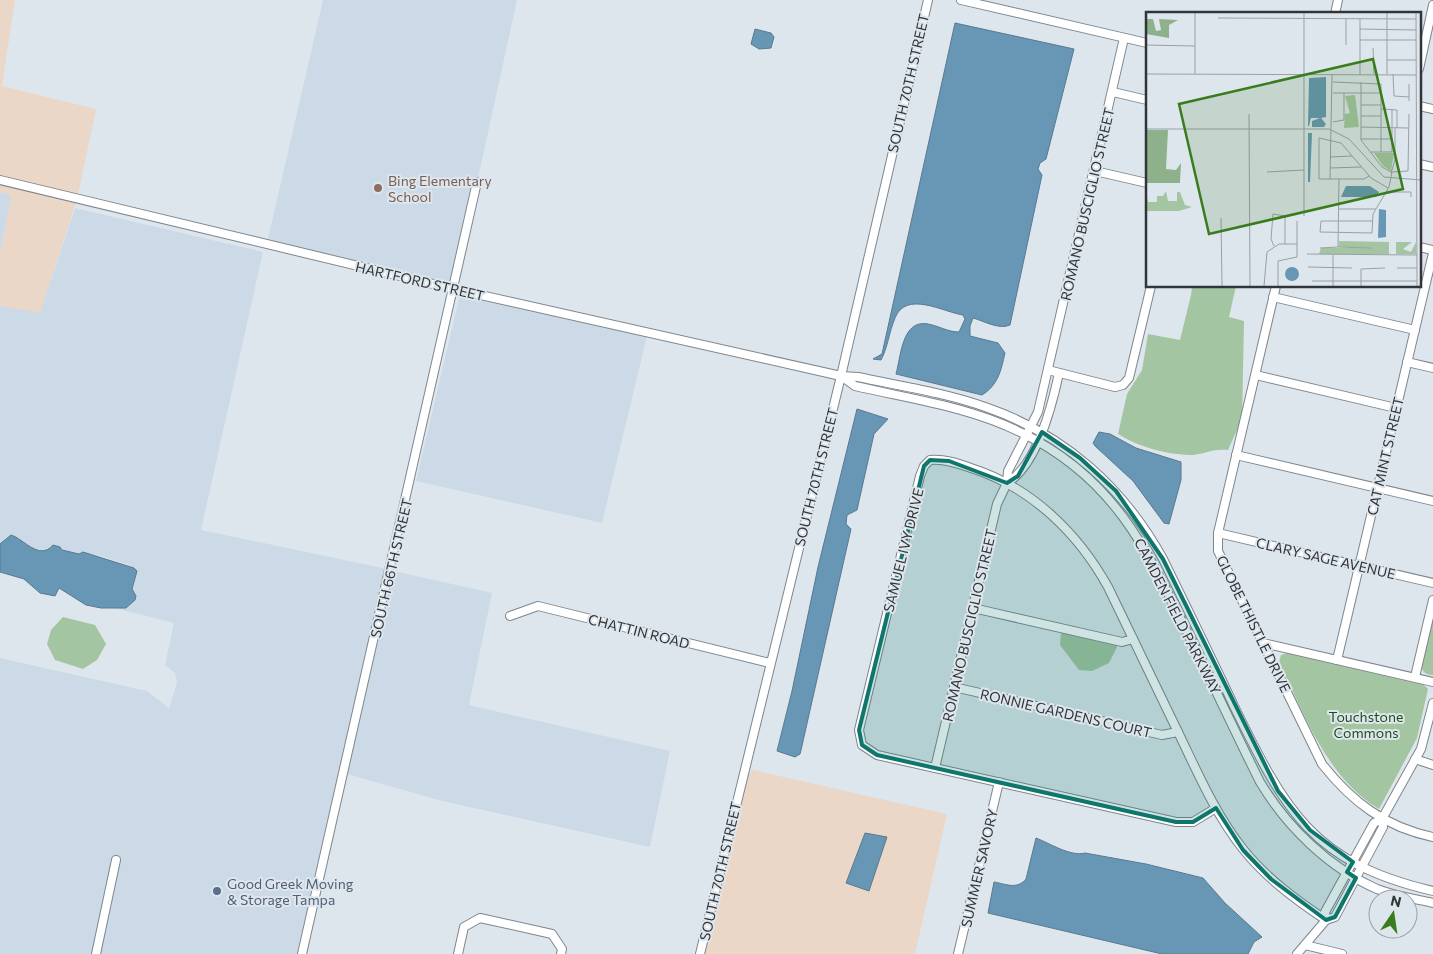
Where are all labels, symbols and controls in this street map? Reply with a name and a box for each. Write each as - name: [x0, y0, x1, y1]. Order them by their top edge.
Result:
- street label: SOUTH 70TH STREET: [884, 12, 932, 154]
- inset map: [1146, 12, 1420, 288]
- street label: ROMANO BUSCIGLIO STREET: [1057, 106, 1117, 302]
- place label: Bing Elementary School: [388, 172, 492, 205]
- marker: Bing Elementary School: [372, 182, 384, 194]
- street label: HARTFORD STREET: [354, 258, 486, 304]
- street label: CAT MINT STREET: [1363, 395, 1407, 517]
- street label: SOUTH 70TH STREET: [791, 406, 841, 548]
- street label: SAMUEL IVY DRIVE: [879, 486, 927, 614]
- street label: SOUTH 66TH STREET: [367, 497, 415, 639]
- street label: ROMANO BUSCIGLIO STREET: [939, 527, 999, 723]
- street label: CLARY SAGE AVENUE: [1255, 534, 1397, 582]
- street label: CAMDEN FIELD PARKWAY: [1131, 535, 1225, 697]
- street label: GLOBE THISTLE DRIVE: [1213, 553, 1295, 695]
- street label: CHATTIN ROAD: [587, 610, 691, 652]
- street label: RONNIE GARDENS COURT: [979, 685, 1153, 741]
- park label: Touchstone Commons: [1329, 708, 1403, 741]
- street label: SOUTH 70TH STREET: [696, 800, 744, 942]
- street label: SUMMER SAVORY: [957, 807, 1001, 929]
- place label: Good Greek Moving & Storage Tampa: [227, 875, 354, 908]
- marker: Good Greek Moving & Storage Tampa: [211, 885, 223, 897]
- north arrow: [1368, 889, 1418, 939]
- text: N: [1389, 891, 1403, 910]

